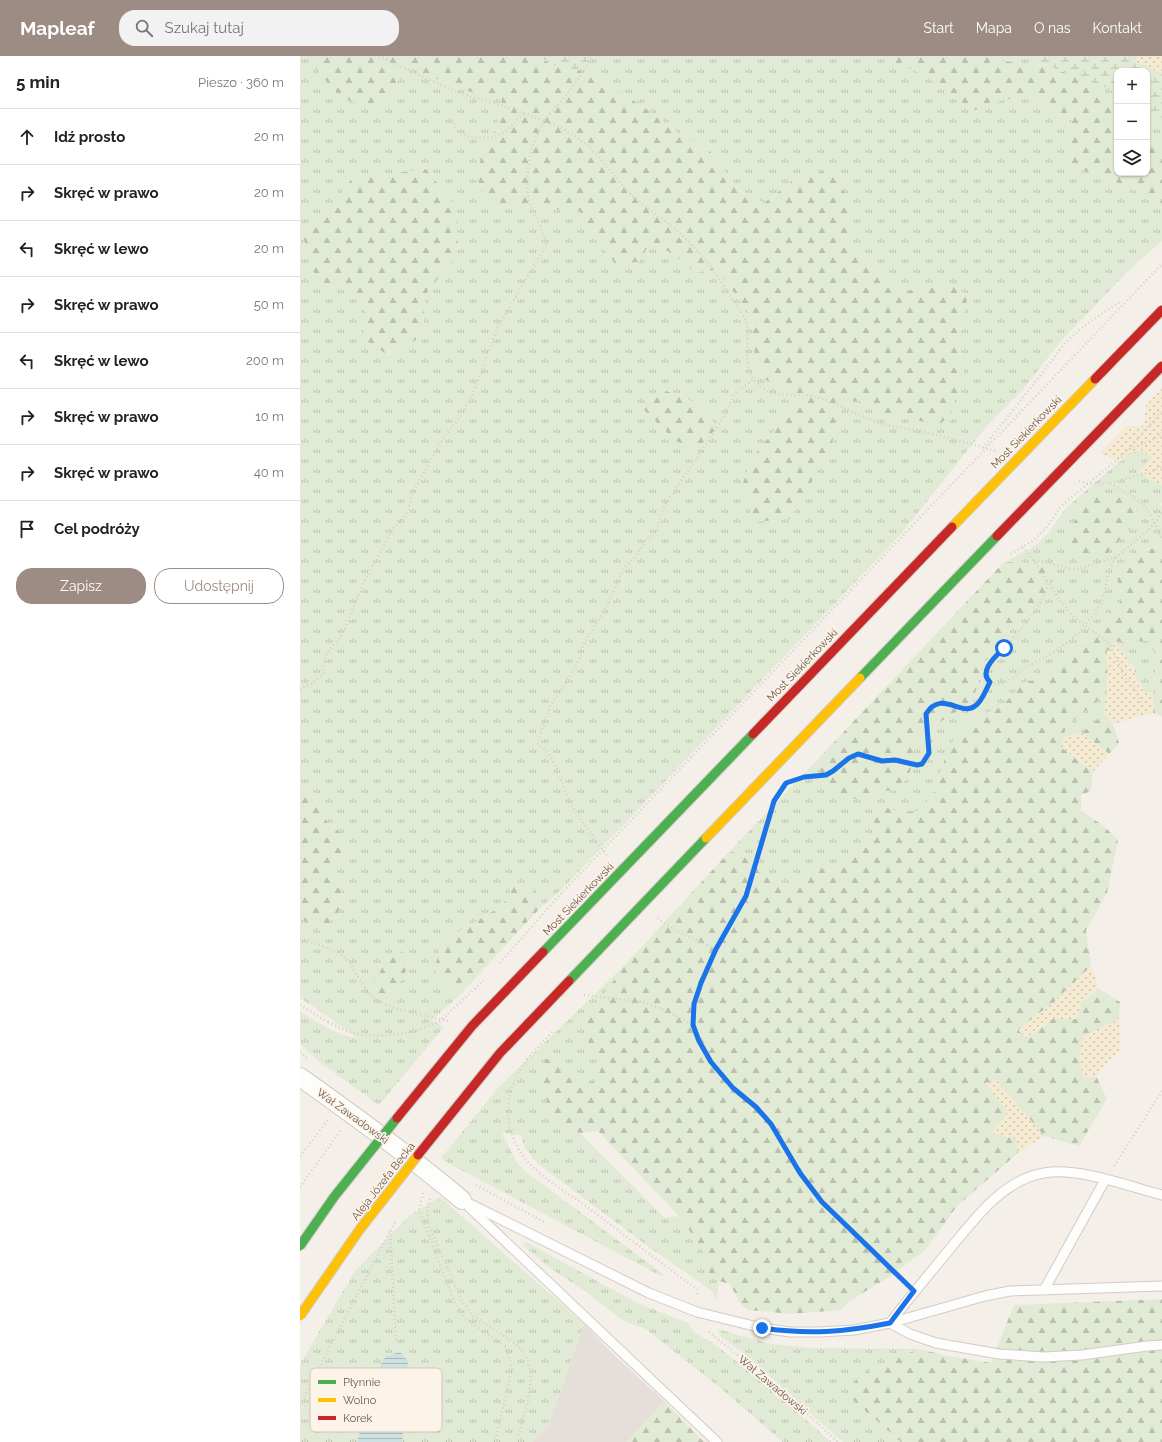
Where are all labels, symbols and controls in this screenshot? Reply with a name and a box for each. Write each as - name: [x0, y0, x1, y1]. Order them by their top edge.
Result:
- search box: [119, 10, 399, 46]
- text: Mapleaf: [20, 17, 95, 39]
- icon: search: [133, 17, 155, 39]
- text: Szukaj tutaj: [165, 19, 244, 37]
- text: Start: [924, 20, 954, 36]
- text: Mapa: [976, 20, 1012, 36]
- text: O nas: [1034, 20, 1071, 36]
- text: Kontakt: [1093, 20, 1142, 36]
- map controls: [1114, 68, 1150, 176]
- button: +: [1114, 68, 1150, 104]
- text: 5 min: [16, 72, 60, 92]
- text: Pieszo · 360 m: [198, 75, 284, 90]
- button: −: [1114, 104, 1150, 140]
- icon: ahead: [16, 126, 38, 148]
- text: Idź prosto: [54, 128, 125, 146]
- text: 20 m: [254, 129, 284, 144]
- button: layers: [1114, 140, 1150, 176]
- icon: right: [16, 182, 38, 204]
- text: Skręć w prawo: [54, 184, 159, 202]
- text: 20 m: [254, 185, 284, 200]
- icon: left: [16, 238, 38, 260]
- text: Skręć w lewo: [54, 240, 149, 258]
- text: 20 m: [254, 241, 284, 256]
- icon: right: [16, 294, 38, 316]
- text: Skręć w prawo: [54, 296, 159, 314]
- text: 50 m: [254, 297, 284, 312]
- icon: left: [16, 350, 38, 372]
- text: Skręć w lewo: [54, 352, 149, 370]
- text: 200 m: [246, 353, 284, 368]
- street label: Most Siekierkowski: [988, 393, 1064, 471]
- icon: right: [16, 406, 38, 428]
- text: Skręć w prawo: [54, 408, 159, 426]
- text: 10 m: [255, 409, 284, 424]
- icon: right: [16, 462, 38, 484]
- text: Skręć w prawo: [54, 464, 159, 482]
- text: 40 m: [254, 465, 284, 480]
- icon: arrive: [16, 518, 38, 540]
- text: Cel podróży: [54, 520, 140, 538]
- button: Zapisz: [16, 568, 146, 604]
- button: Udostępnij: [154, 568, 284, 604]
- street label: Most Siekierkowski: [764, 626, 840, 704]
- route start: [995, 639, 1013, 657]
- street label: Most Siekierkowski: [540, 860, 616, 938]
- street label: Wał Zawadowski: [314, 1086, 391, 1147]
- street label: Aleja Józefa Becka: [349, 1140, 418, 1223]
- route end: [753, 1319, 771, 1337]
- street label: Wał Zawadowski: [736, 1353, 810, 1418]
- legend: [310, 1368, 442, 1432]
- text: Płynnie: [343, 1376, 381, 1389]
- text: Wolno: [343, 1394, 377, 1407]
- text: Korek: [343, 1412, 372, 1425]

